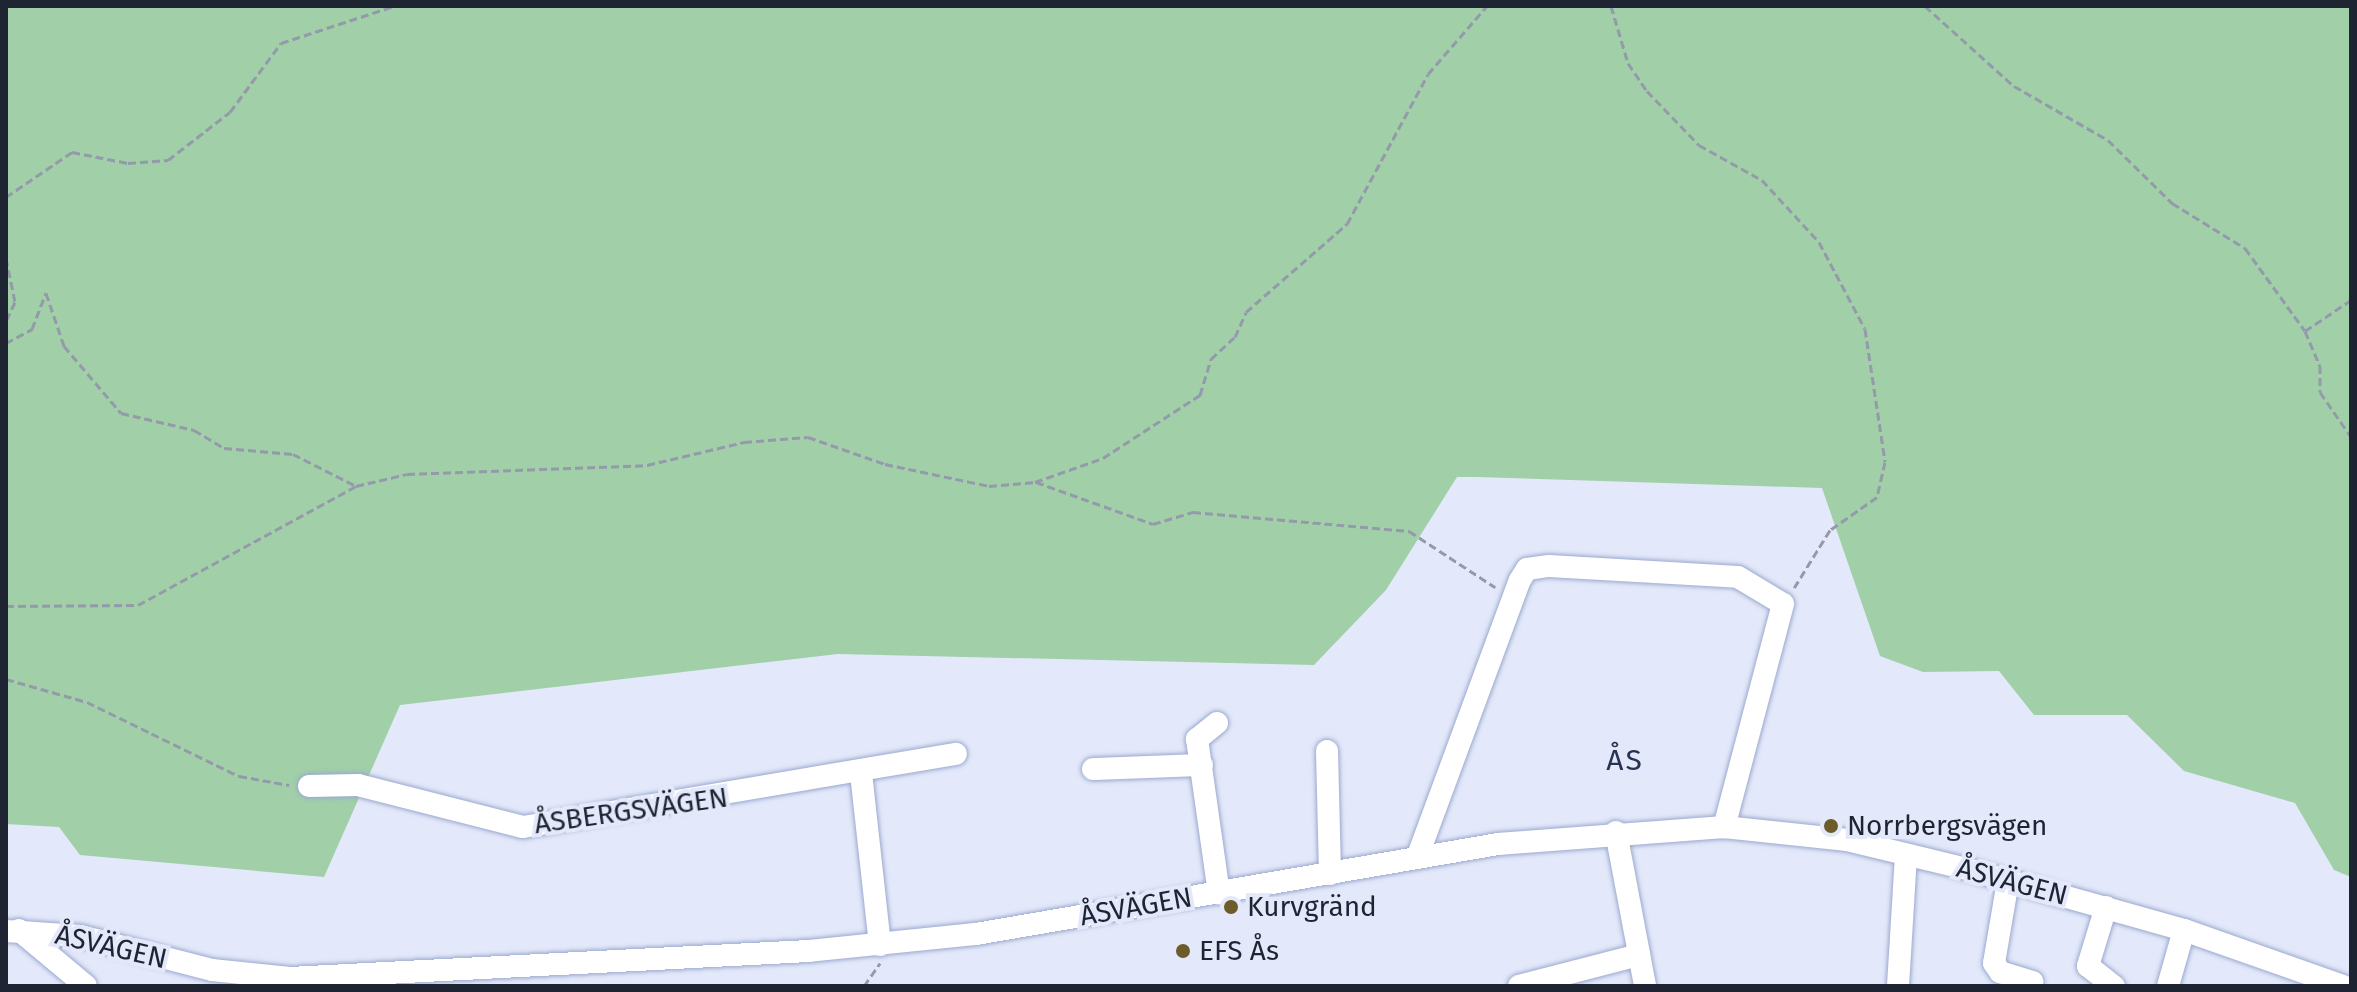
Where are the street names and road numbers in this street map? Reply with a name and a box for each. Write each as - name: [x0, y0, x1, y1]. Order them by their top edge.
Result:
- street label: ÅSBERGSVÄGEN: [532, 781, 730, 841]
- street label: ÅSVÄGEN: [1953, 851, 2071, 913]
- street label: ÅSVÄGEN: [1077, 881, 1195, 933]
- street label: ÅSVÄGEN: [52, 918, 170, 976]

